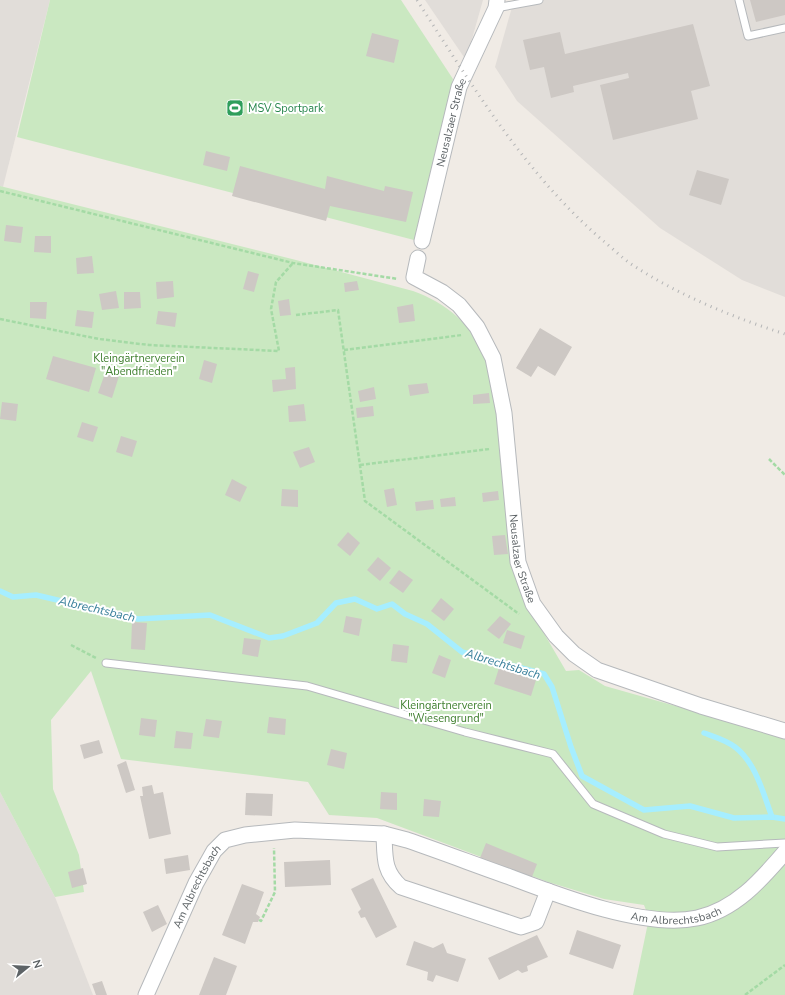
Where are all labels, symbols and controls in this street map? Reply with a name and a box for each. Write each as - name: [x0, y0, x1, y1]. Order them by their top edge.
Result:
- street label: Neusalzaer Straße: [433, 75, 470, 168]
- sports icon: MSV Sportpark: [225, 98, 245, 118]
- place label: MSV Sportpark: [248, 101, 324, 116]
- park label: Kleingärtnerverein "Abendfrieden": [93, 351, 185, 379]
- street label: Neusalzaer Straße: [506, 513, 540, 605]
- water label: Albrechtsbach: [56, 592, 137, 626]
- water label: Albrechtsbach: [462, 645, 543, 683]
- park label: Kleingärtnerverein "Wiesengrund": [400, 698, 492, 726]
- street label: Am Albrechtsbach: [169, 841, 224, 930]
- street label: Am Albrechtsbach: [630, 903, 724, 928]
- north arrow: [8, 947, 48, 987]
- text: N: [29, 958, 45, 970]

